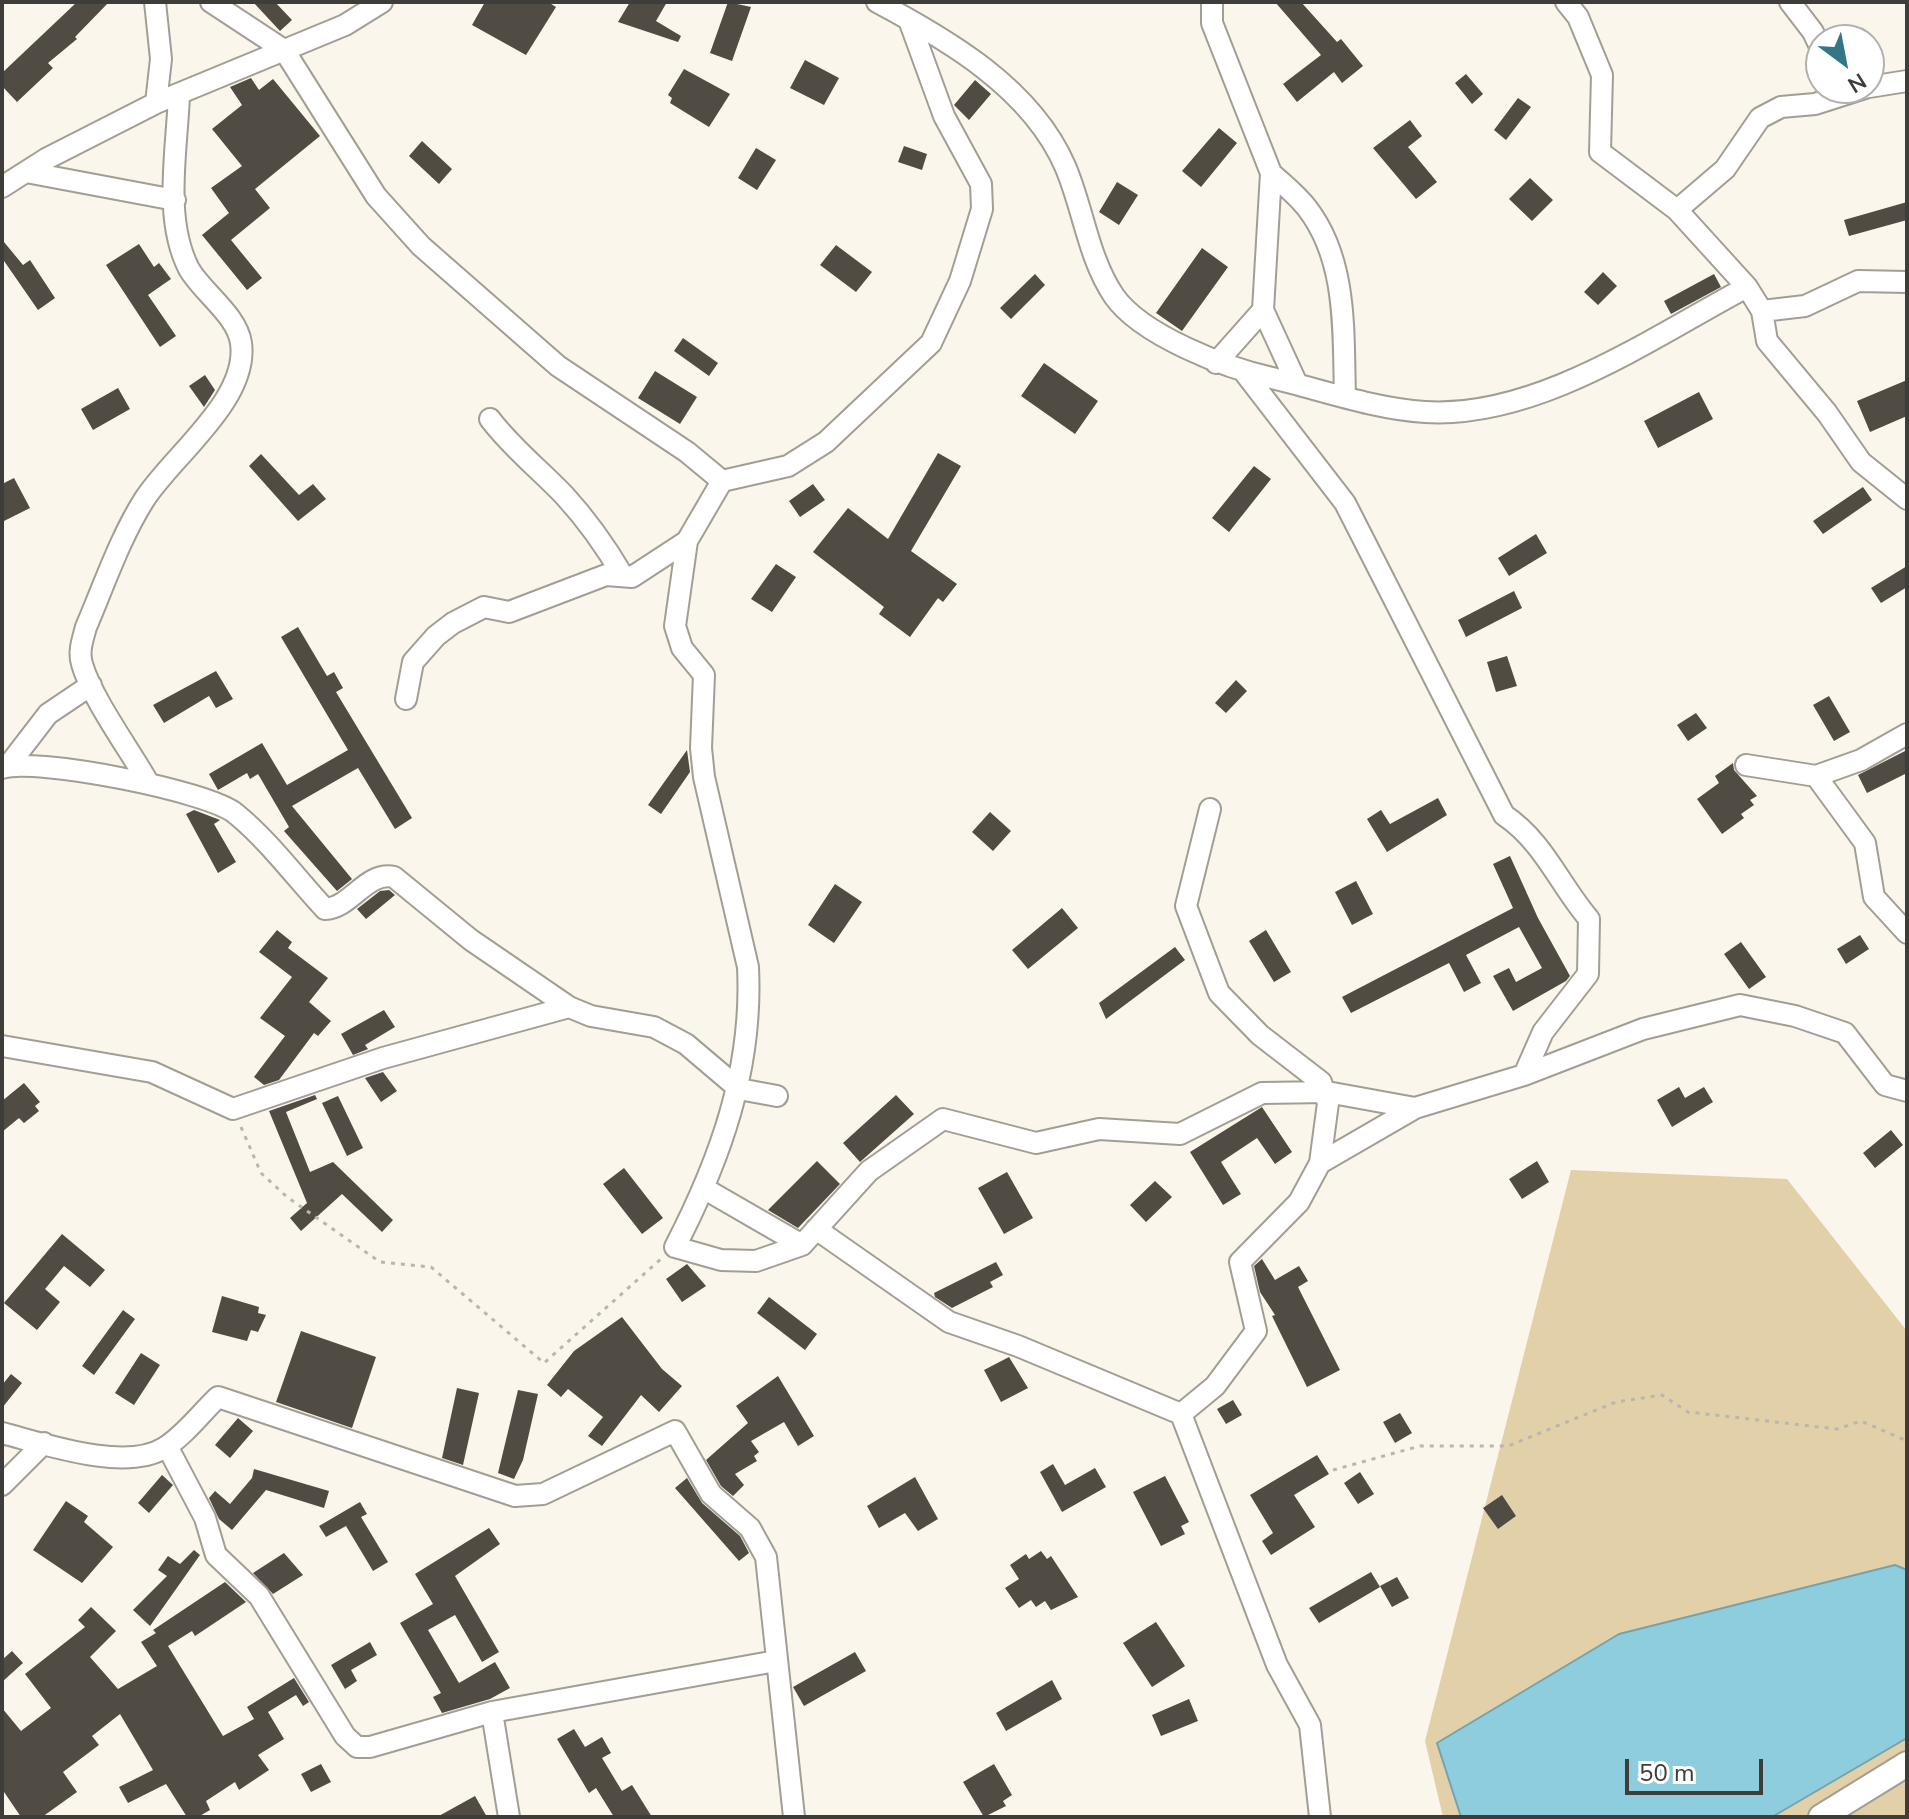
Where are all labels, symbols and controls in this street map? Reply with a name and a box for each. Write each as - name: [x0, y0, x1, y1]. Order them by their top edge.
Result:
- north arrow: [1805, 24, 1885, 104]
- text: N: [1842, 66, 1872, 100]
- scale bar: [1629, 1743, 1767, 1793]
- text: 50 m: [1639, 1757, 1695, 1789]

